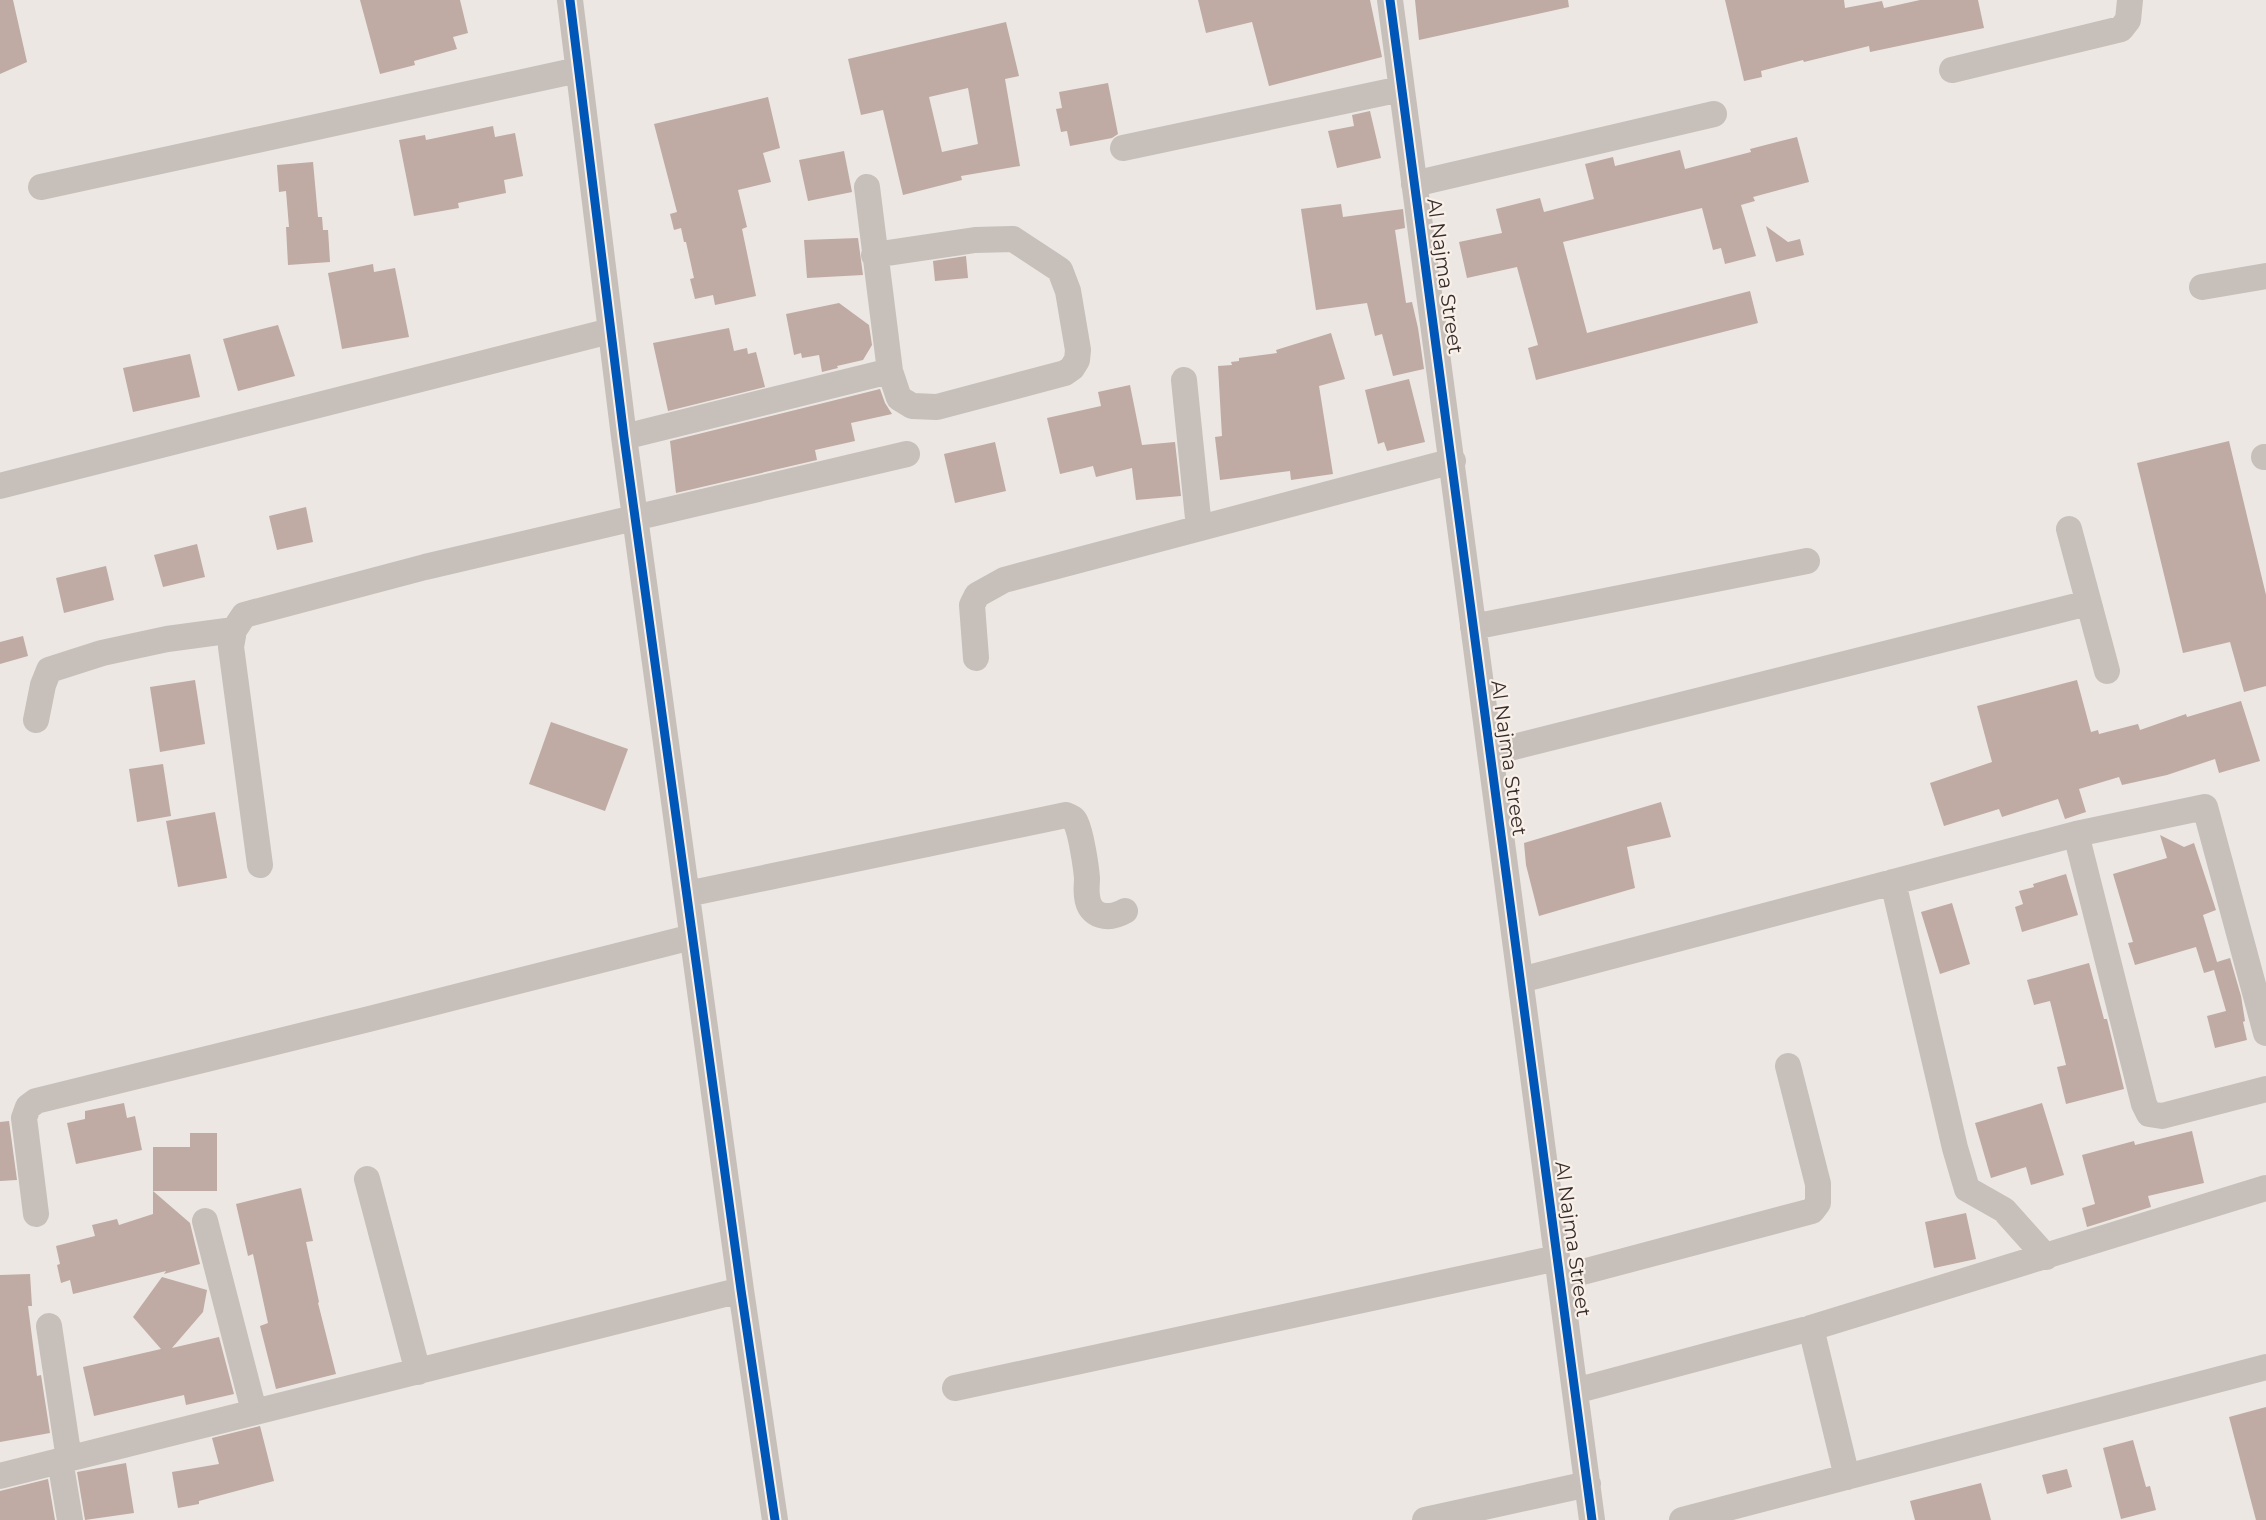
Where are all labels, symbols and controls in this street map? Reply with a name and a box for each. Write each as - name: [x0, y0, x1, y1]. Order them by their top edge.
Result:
- street label: Al Najma Street: [1422, 196, 1468, 356]
- street label: Al Najma Street: [1486, 678, 1532, 838]
- street label: Al Najma Street: [1550, 1159, 1596, 1319]

